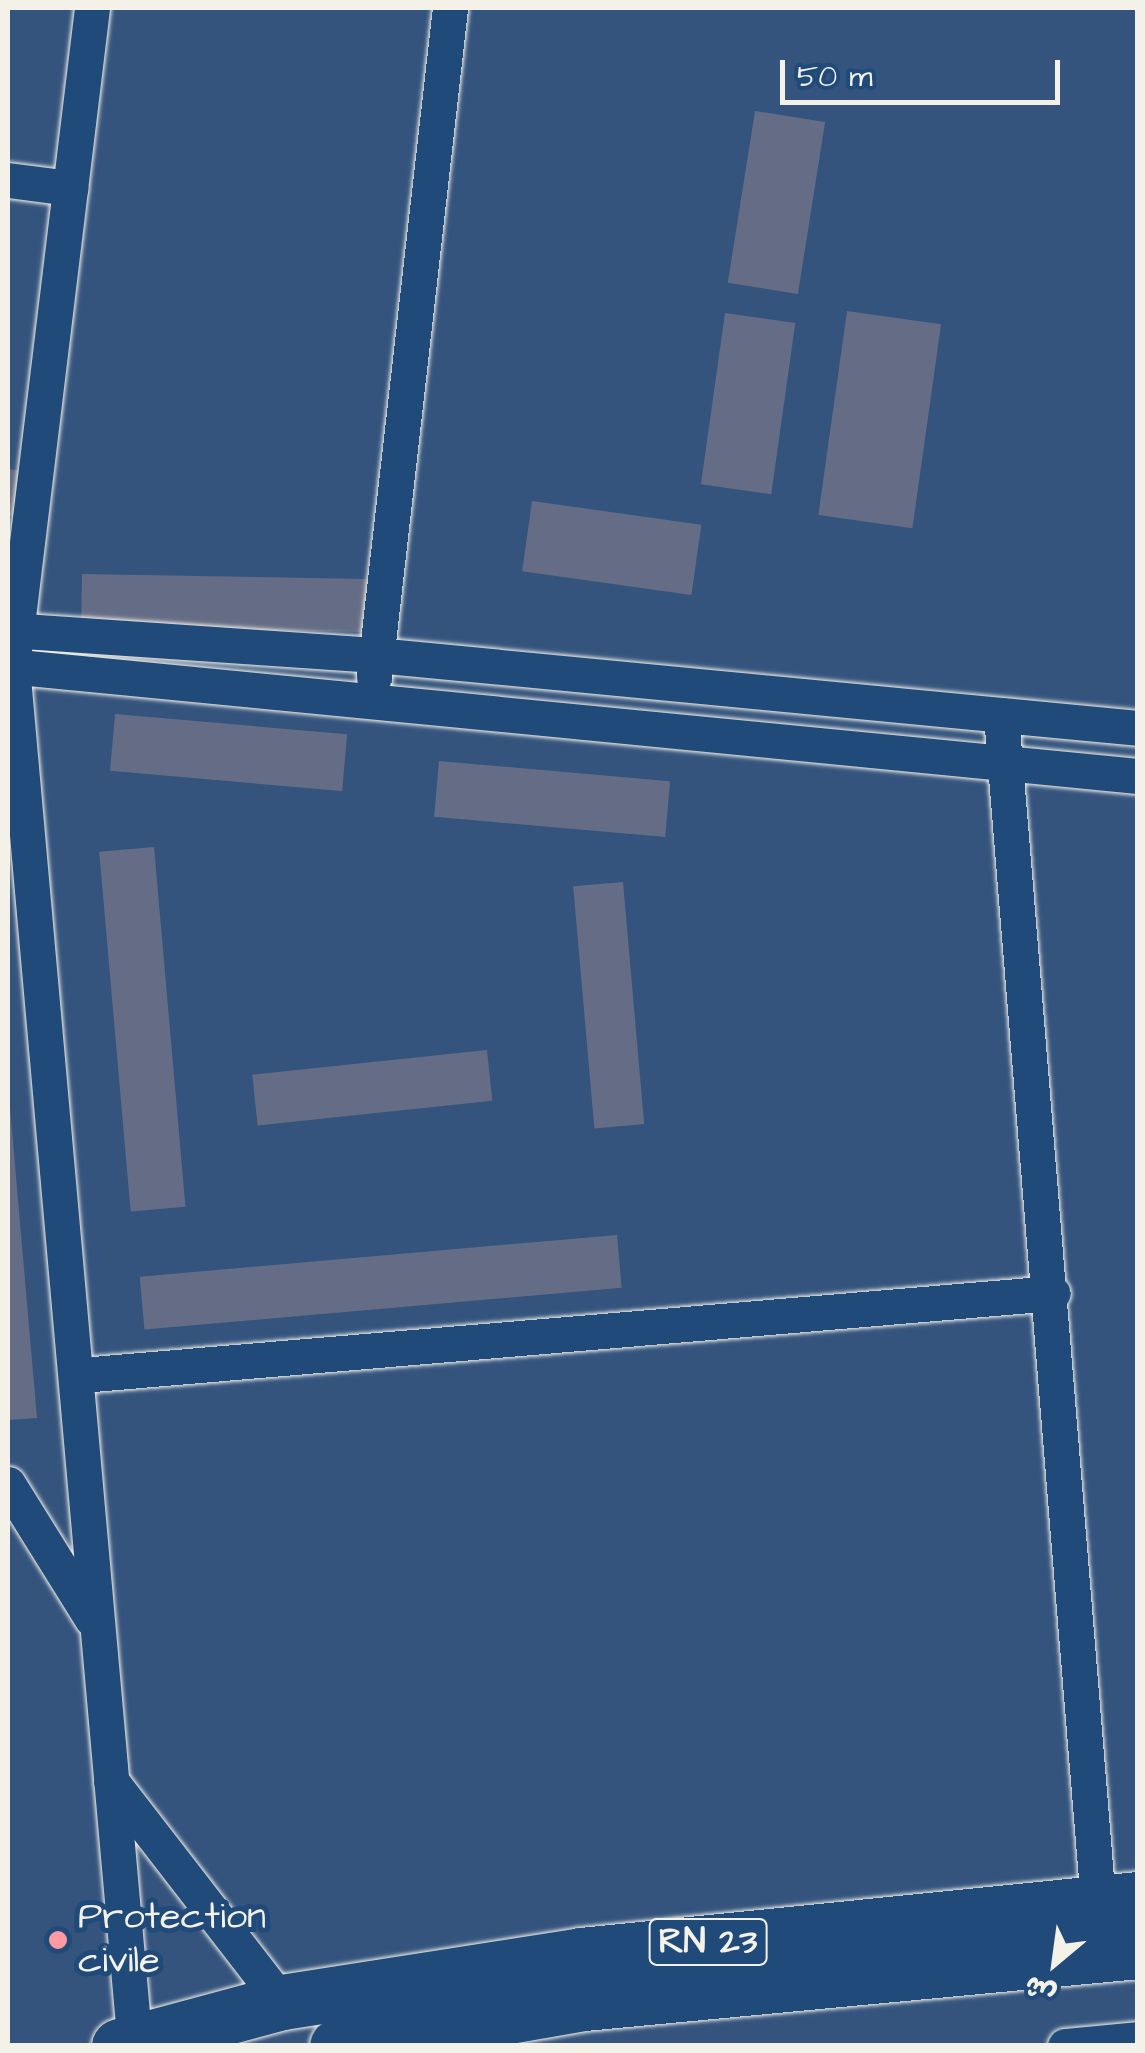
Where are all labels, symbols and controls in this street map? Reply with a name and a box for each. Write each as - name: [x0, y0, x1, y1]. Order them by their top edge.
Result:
- scale bar: [785, 40, 1065, 102]
- text: 50 m: [797, 56, 873, 98]
- place label: Protection civile: [78, 1895, 266, 1985]
- road number: RN 23: [648, 1912, 768, 1972]
- north arrow: [1005, 1913, 1105, 2013]
- marker: Protection civile: [47, 1929, 69, 1951]
- text: ش: [1017, 1965, 1063, 2014]

